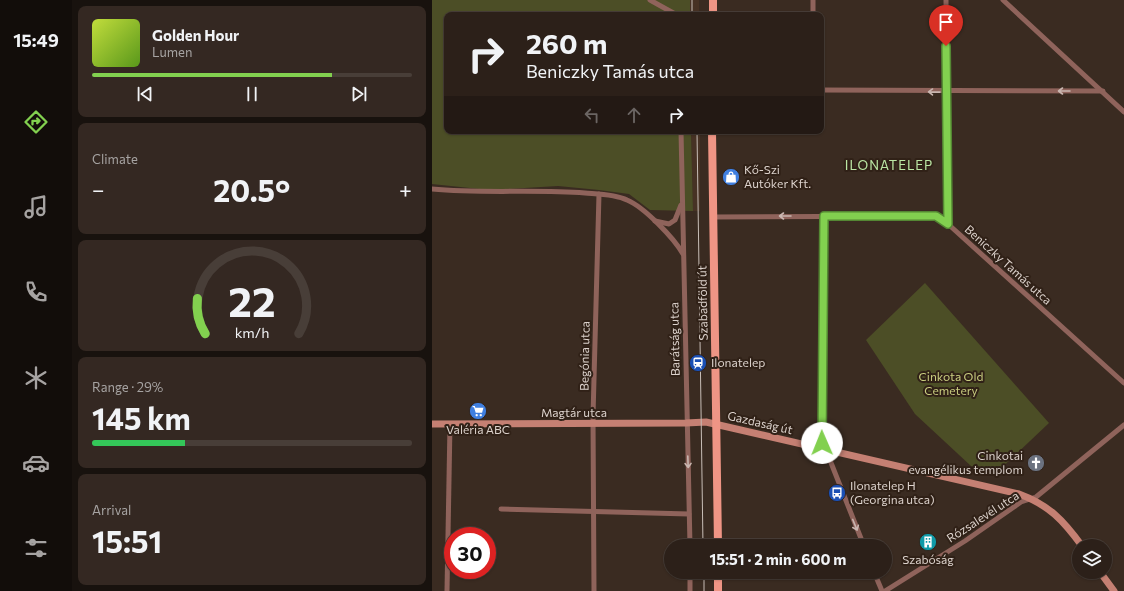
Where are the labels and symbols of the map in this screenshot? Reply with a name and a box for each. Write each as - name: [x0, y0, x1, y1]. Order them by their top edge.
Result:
- pin: [929, 5, 963, 46]
- one-way arrow: [1058, 87, 1071, 95]
- one-way arrow: [928, 88, 941, 95]
- district label: ILONATELEP: [845, 157, 933, 173]
- place label: Kő-Szi Autóker Kft.: [744, 162, 811, 190]
- shop icon: Kő-Szi Autóker Kft.: [721, 167, 741, 187]
- one-way arrow: [779, 212, 792, 220]
- street label: Beniczky Tamás utca: [962, 222, 1055, 307]
- street label: Szabadföld út: [694, 265, 710, 341]
- street label: Barátság utca: [666, 302, 682, 376]
- street label: Begónia utca: [576, 321, 592, 391]
- station icon: Ilonatelep: [688, 353, 708, 373]
- place label: Ilonatelep: [711, 355, 765, 369]
- park label: Cinkota Old Cemetery: [919, 369, 983, 397]
- supermarket icon: Valéria ABC: [468, 401, 488, 421]
- street label: Magtár utca: [541, 405, 607, 419]
- street label: Gazdaság út: [726, 408, 794, 436]
- place label: Valéria ABC: [446, 422, 510, 436]
- position arrow: [801, 422, 843, 464]
- place label: Cinkotai evangélikus templom: [908, 448, 1023, 476]
- church icon: Cinkotai evangélikus templom: [1026, 453, 1046, 473]
- one-way arrow: [684, 455, 691, 468]
- place label: Ilonatelep H (Georgina utca): [850, 478, 935, 506]
- bus stop icon: Ilonatelep H (Georgina utca): [827, 483, 847, 503]
- street label: Rózsalevél utca: [944, 488, 1021, 545]
- one-way arrow: [852, 518, 859, 530]
- speed limit sign: 30: [444, 527, 496, 579]
- building icon: Szabóság: [918, 532, 938, 552]
- place label: Szabóság: [902, 552, 954, 566]

